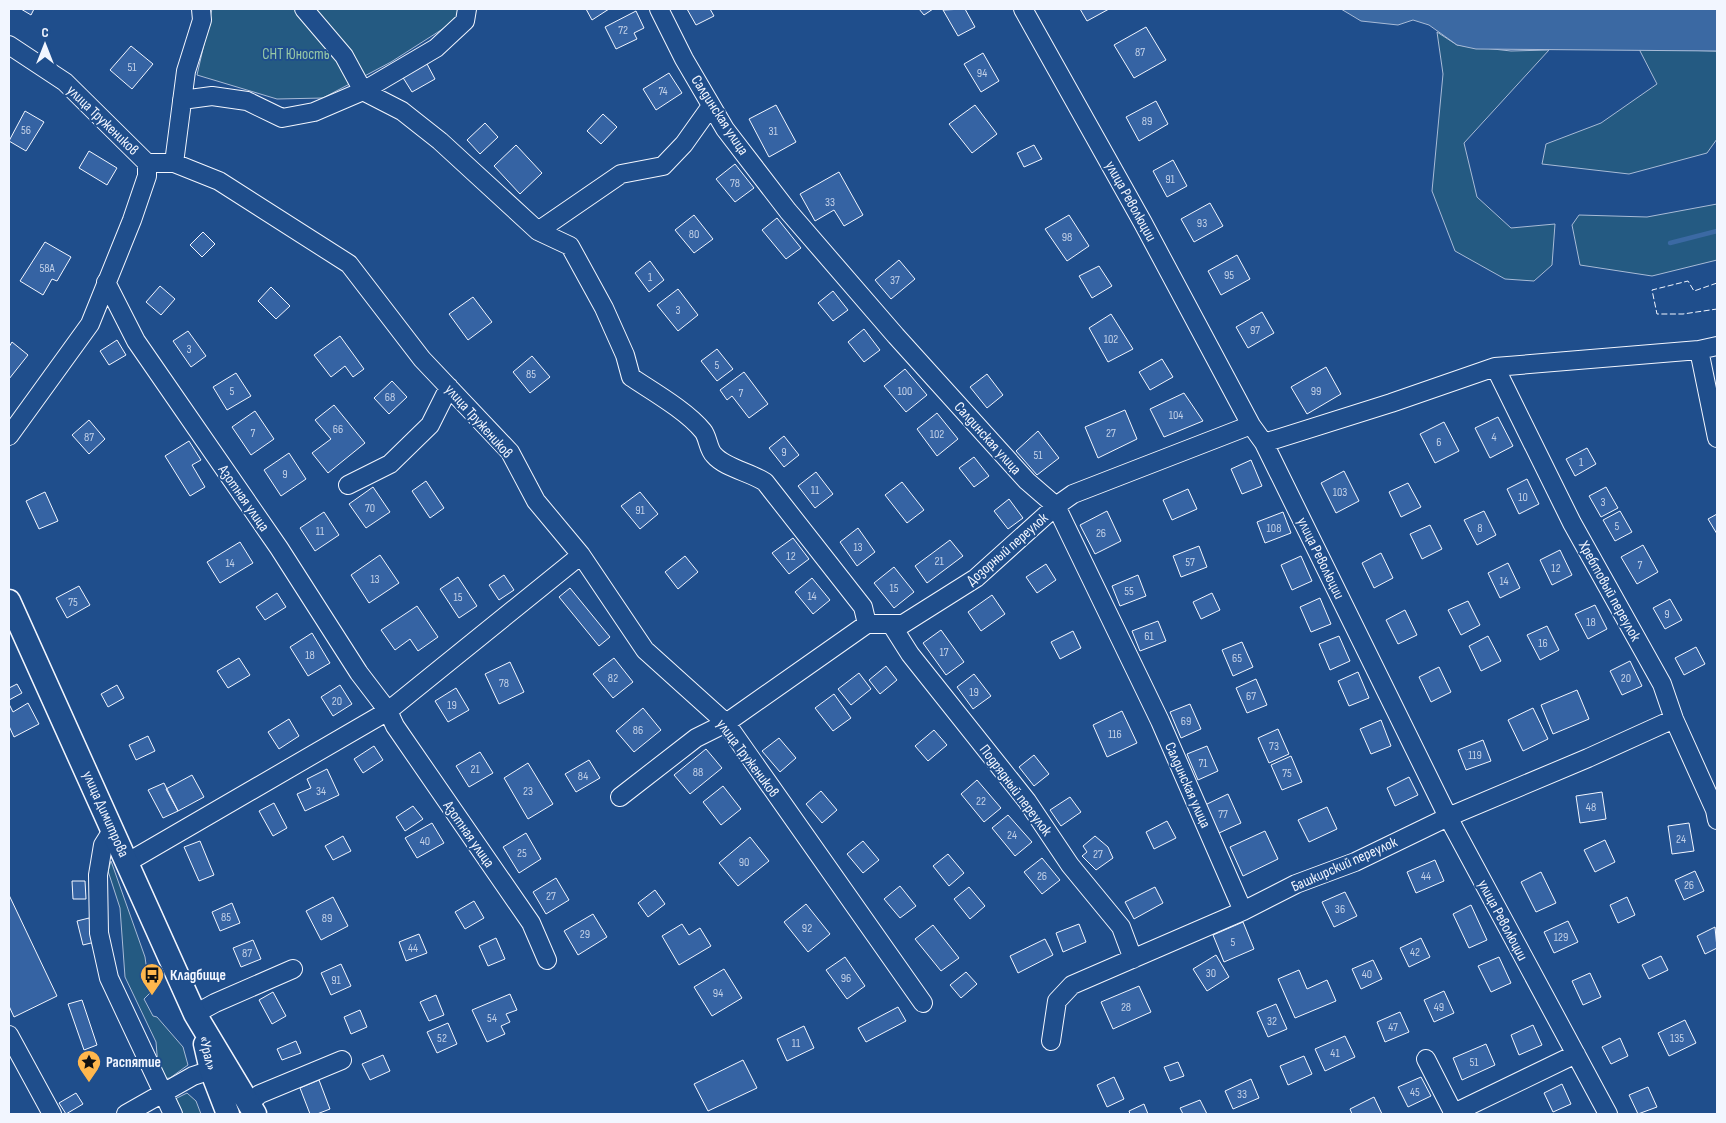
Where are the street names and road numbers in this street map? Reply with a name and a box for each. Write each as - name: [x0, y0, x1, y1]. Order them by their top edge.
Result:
- street label: Салдинская улица: [687, 72, 753, 159]
- street label: улица Тружеников: [63, 81, 143, 160]
- street label: улица Революции: [1101, 158, 1160, 245]
- street label: улица Тружеников: [440, 380, 517, 462]
- street label: Салдинская улица: [950, 398, 1026, 479]
- street label: Азотная улица: [213, 460, 274, 536]
- street label: Дозорный переулок: [962, 508, 1052, 590]
- street label: улица Революции: [1292, 514, 1349, 602]
- street label: Хребтовый переулок: [1574, 537, 1645, 645]
- street label: улица Тружеников: [712, 715, 783, 801]
- street label: Салдинская улица: [1160, 739, 1215, 831]
- street label: Подрядный переулок: [975, 741, 1056, 840]
- street label: улица Димитрова: [78, 768, 133, 861]
- street label: Азотная улица: [438, 796, 499, 872]
- street label: Башкирский переулок: [1288, 832, 1400, 896]
- street label: улица Революции: [1473, 876, 1532, 964]
- street label: «Урал»: [194, 1034, 221, 1072]

